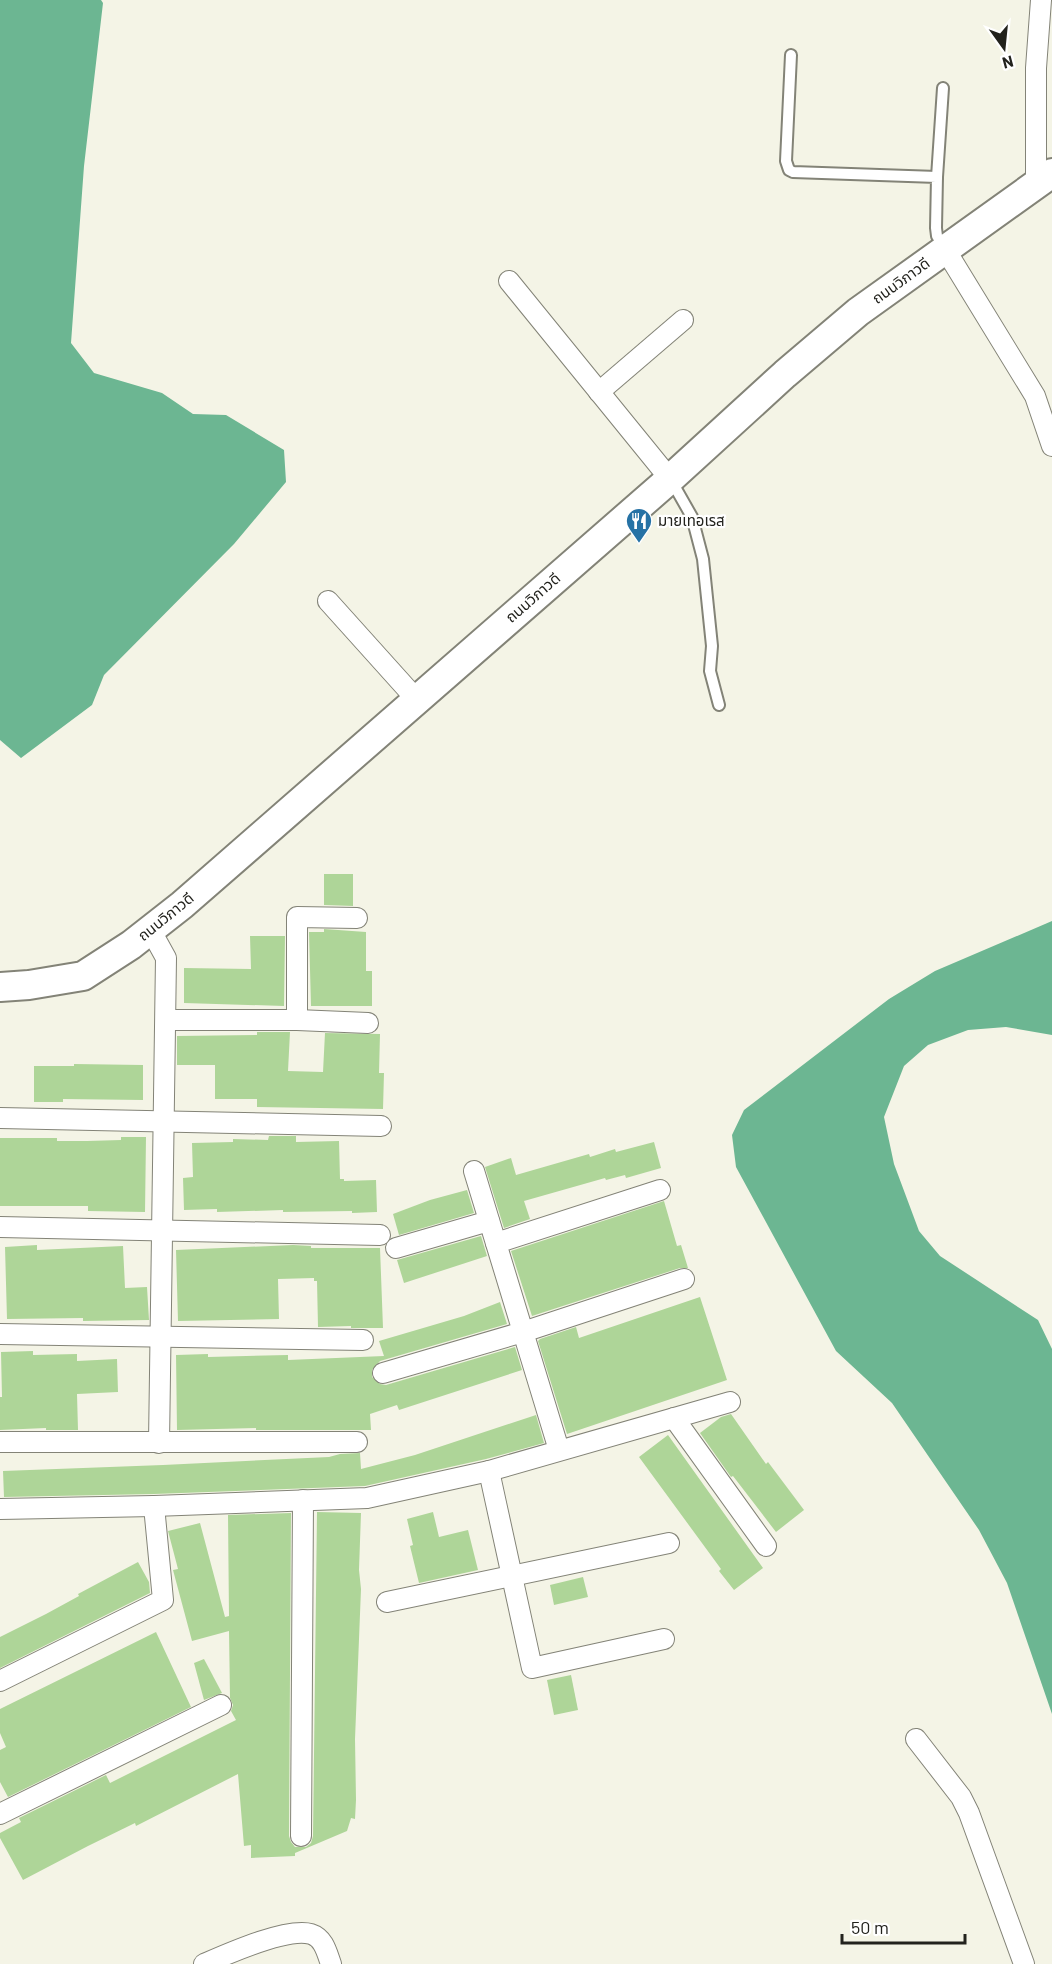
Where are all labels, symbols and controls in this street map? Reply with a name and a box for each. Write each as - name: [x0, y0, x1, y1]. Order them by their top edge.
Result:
- north arrow: [974, 18, 1034, 78]
- text: N: [1000, 52, 1016, 74]
- street label: ถนนวิภาวดี: [868, 253, 933, 307]
- restaurant icon: มายเทอเรส: [624, 506, 654, 544]
- place label: มายเทอเรส: [658, 511, 725, 529]
- street label: ถนนวิภาวดี: [501, 569, 563, 626]
- street label: ถนนวิภาวดี: [134, 888, 197, 944]
- scale bar: [842, 1907, 965, 1945]
- text: 50 m: [851, 1916, 889, 1938]

